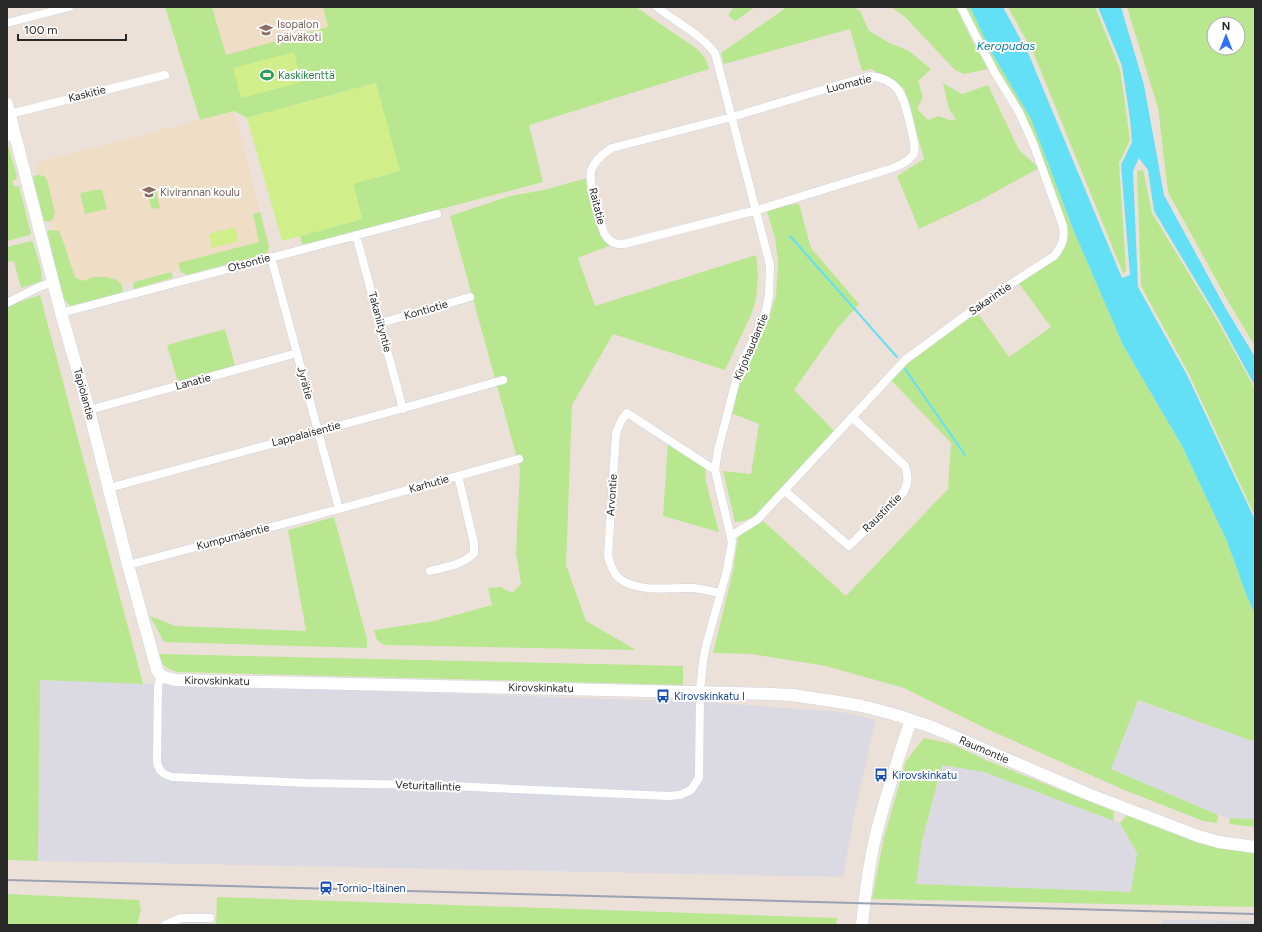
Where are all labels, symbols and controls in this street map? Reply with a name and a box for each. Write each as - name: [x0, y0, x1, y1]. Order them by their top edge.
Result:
- scale bar: [18, 16, 126, 42]
- north arrow: [1206, 16, 1246, 56]
- place label: Isopalon päiväkoti: [277, 18, 321, 44]
- text: N: [1222, 20, 1230, 33]
- school or university icon: Isopalon päiväkoti: [258, 22, 274, 38]
- text: 100 m: [24, 23, 58, 37]
- water label: Keropudas: [977, 39, 1036, 53]
- sports icon: Kaskikenttä: [259, 67, 275, 83]
- place label: Kaskikenttä: [278, 69, 335, 82]
- street label: Luomatie: [825, 72, 873, 96]
- street label: Kaskitie: [67, 83, 107, 105]
- school or university icon: Kivirannan koulu: [141, 184, 157, 200]
- place label: Kivirannan koulu: [160, 186, 240, 199]
- street label: Raitatie: [586, 186, 608, 226]
- street label: Otsontie: [227, 251, 271, 275]
- street label: Sakarintie: [966, 280, 1014, 318]
- street label: Takaniityntie: [366, 290, 394, 354]
- street label: Kontiotie: [403, 298, 449, 322]
- street label: Kirjohaudantie: [731, 312, 771, 382]
- street label: Jyrätie: [294, 365, 316, 401]
- street label: Tapiolantie: [71, 367, 97, 421]
- street label: Lanatie: [174, 371, 212, 393]
- street label: Lappalaisentie: [270, 419, 342, 449]
- street label: Karhutie: [408, 472, 450, 496]
- street label: Arvontie: [604, 474, 620, 516]
- street label: Raustintie: [860, 491, 904, 535]
- street label: Kumpumäentie: [195, 521, 271, 553]
- street label: Kirovskinkatu: [184, 674, 250, 688]
- street label: Kirovskinkatu: [508, 681, 574, 695]
- bus stop icon: Kirovskinkatu I: [655, 688, 671, 704]
- place label: Kirovskinkatu I: [674, 690, 745, 703]
- street label: Raumontie: [957, 734, 1011, 766]
- bus stop icon: Kirovskinkatu: [873, 767, 889, 783]
- place label: Kirovskinkatu: [892, 769, 957, 782]
- street label: Veturitallintie: [395, 778, 461, 794]
- station icon: Tornio-Itäinen: [318, 880, 334, 896]
- place label: Tornio-Itäinen: [337, 882, 406, 895]

